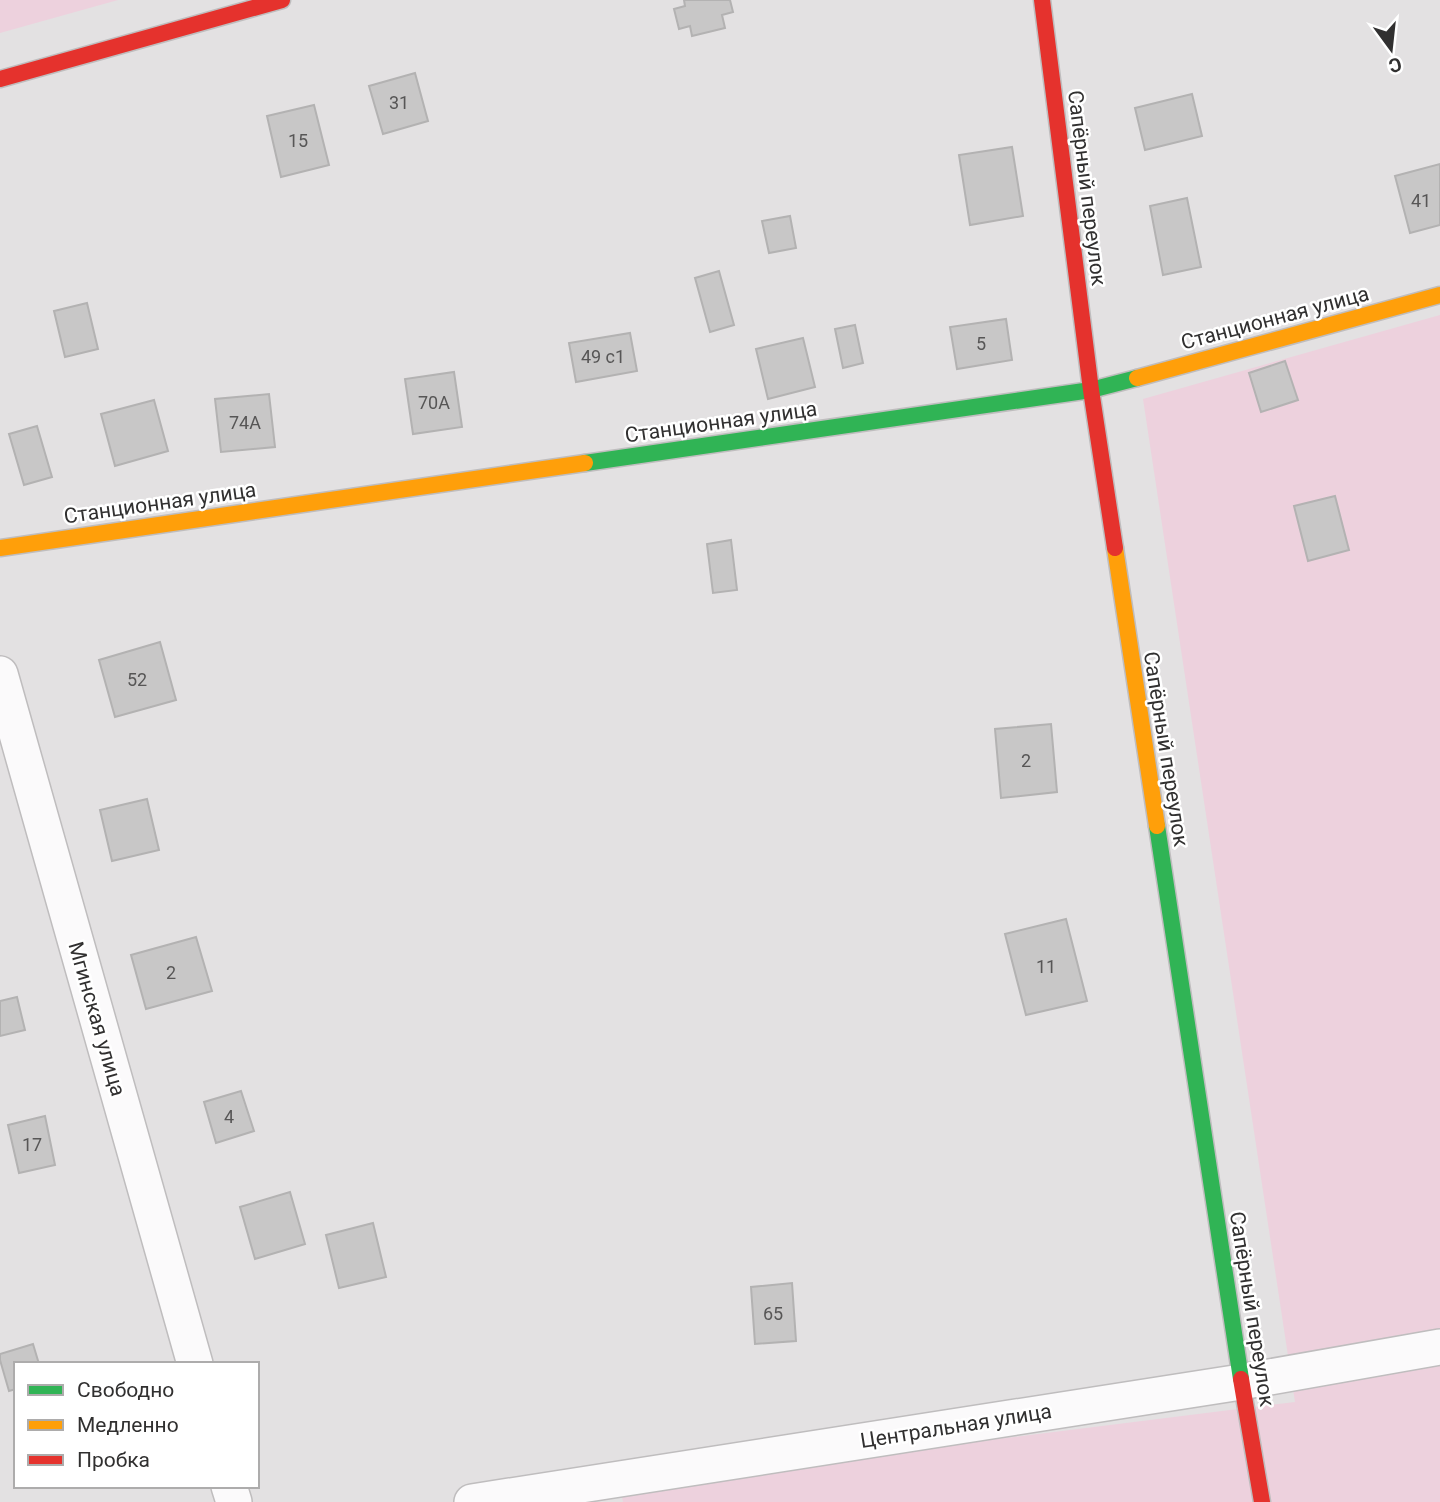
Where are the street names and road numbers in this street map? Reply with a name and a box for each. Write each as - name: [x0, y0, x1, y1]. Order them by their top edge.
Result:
- street label: Сапёрный переулок: [1063, 89, 1111, 288]
- street label: Станционная улица: [1178, 281, 1372, 355]
- street label: Станционная улица: [623, 397, 819, 447]
- street label: Станционная улица: [62, 478, 258, 528]
- street label: Сапёрный переулок: [1139, 650, 1193, 849]
- street label: Мгинская улица: [63, 939, 131, 1099]
- street label: Сапёрный переулок: [1225, 1210, 1279, 1409]
- street label: Центральная улица: [859, 1399, 1053, 1453]

